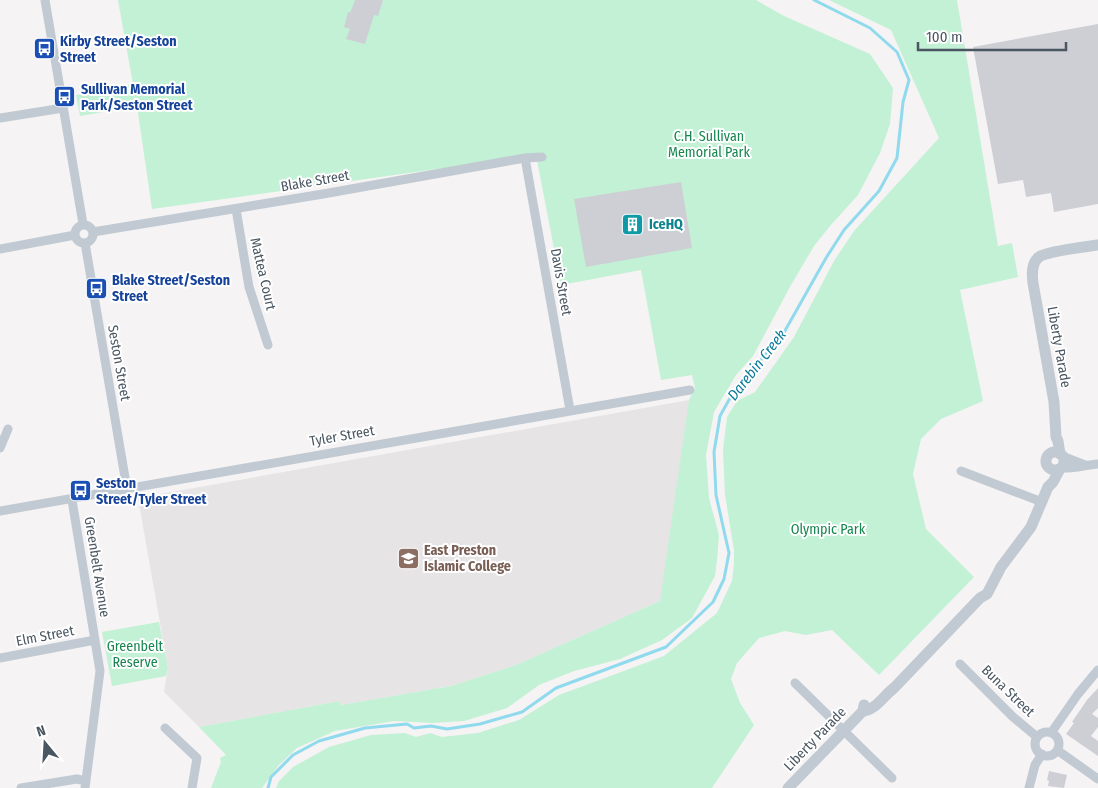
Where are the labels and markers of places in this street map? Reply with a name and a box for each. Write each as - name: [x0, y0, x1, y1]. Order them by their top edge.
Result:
- place label: Kirby Street/Seston Street: [60, 33, 177, 66]
- bus stop icon: Kirby Street/Seston Street: [32, 37, 56, 61]
- place label: Sullivan Memorial Park/Seston Street: [81, 81, 194, 114]
- bus stop icon: Sullivan Memorial Park/Seston Street: [53, 85, 77, 109]
- building icon: IceHQ: [621, 212, 645, 236]
- place label: IceHQ: [649, 216, 683, 233]
- place label: Blake Street/Seston Street: [112, 272, 230, 305]
- bus stop icon: Blake Street/Seston Street: [84, 276, 108, 300]
- place label: Seston Street/Tyler Street: [96, 475, 208, 508]
- bus stop icon: Seston Street/Tyler Street: [68, 479, 92, 503]
- place label: East Preston Islamic College: [424, 542, 511, 575]
- school or university icon: East Preston Islamic College: [396, 546, 420, 570]

